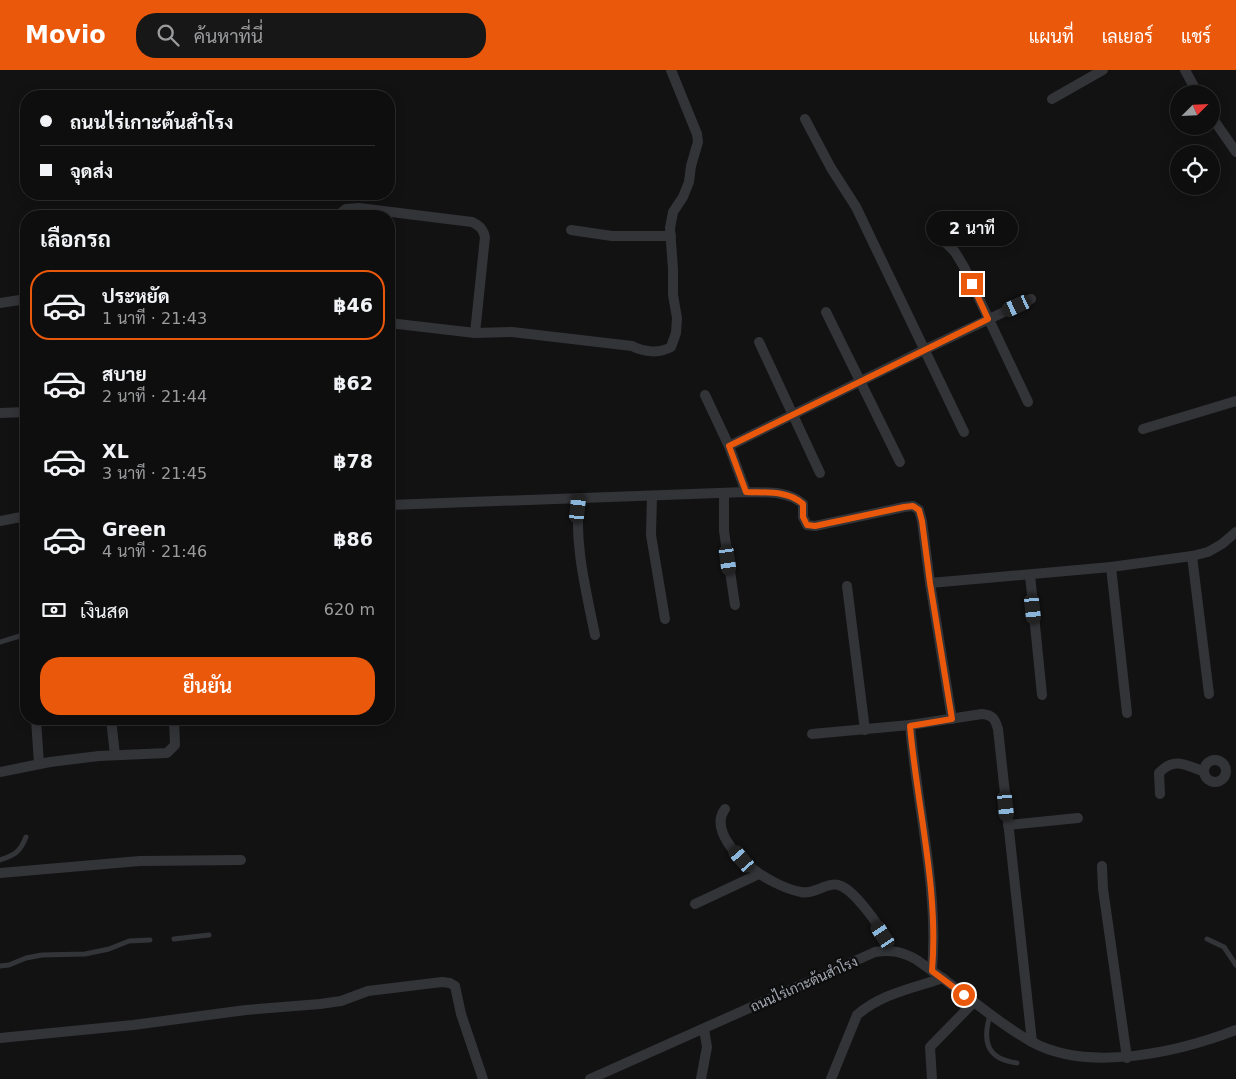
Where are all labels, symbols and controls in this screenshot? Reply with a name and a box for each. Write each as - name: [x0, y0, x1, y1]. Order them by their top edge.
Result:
- search box: [136, 13, 486, 58]
- text: Movio: [25, 21, 106, 49]
- icon: search: [154, 21, 182, 49]
- text: ค้นหาที่นี่: [194, 25, 263, 47]
- text: แผนที่: [1029, 26, 1074, 47]
- text: เลเยอร์: [1102, 26, 1153, 47]
- text: แชร์: [1181, 26, 1211, 47]
- north arrow: [1170, 85, 1220, 135]
- map controls: [1170, 85, 1220, 195]
- text: ถนนไร่เกาะต้นสำโรง: [70, 111, 233, 133]
- button: locate: [1170, 145, 1220, 195]
- text: จุดส่ง: [70, 160, 113, 182]
- callout: 2 นาที: [926, 212, 1018, 246]
- text: 2 นาที: [949, 219, 995, 238]
- text: เลือกรถ: [40, 227, 111, 252]
- route end: [961, 273, 983, 295]
- icon: car: [42, 283, 87, 328]
- text: ประหยัด: [102, 285, 170, 307]
- car: [1000, 293, 1033, 319]
- text: ฿46: [333, 294, 373, 316]
- text: 1 นาที · 21:43: [102, 309, 207, 328]
- icon: car: [42, 361, 87, 406]
- text: สบาย: [102, 363, 147, 385]
- text: ฿62: [333, 372, 373, 394]
- text: 2 นาที · 21:44: [102, 387, 207, 406]
- icon: car: [42, 439, 87, 484]
- text: XL: [102, 440, 129, 462]
- text: ฿78: [333, 450, 373, 472]
- text: 3 นาที · 21:45: [102, 464, 207, 483]
- car: [568, 492, 587, 524]
- icon: car: [42, 517, 87, 562]
- text: Green: [102, 518, 166, 540]
- text: ฿86: [333, 528, 373, 550]
- text: 4 นาที · 21:46: [102, 542, 207, 561]
- car: [718, 544, 737, 576]
- car: [1023, 593, 1042, 625]
- icon: cash: [40, 596, 68, 624]
- text: เงินสด: [80, 600, 129, 622]
- text: 620 m: [324, 600, 375, 619]
- button: ยืนยัน: [40, 657, 375, 715]
- car: [996, 790, 1015, 822]
- car: [726, 843, 757, 875]
- car: [868, 918, 897, 952]
- street label: ถนนไร่เกาะต้นสำโรง: [748, 952, 860, 1015]
- route start: [953, 984, 975, 1006]

